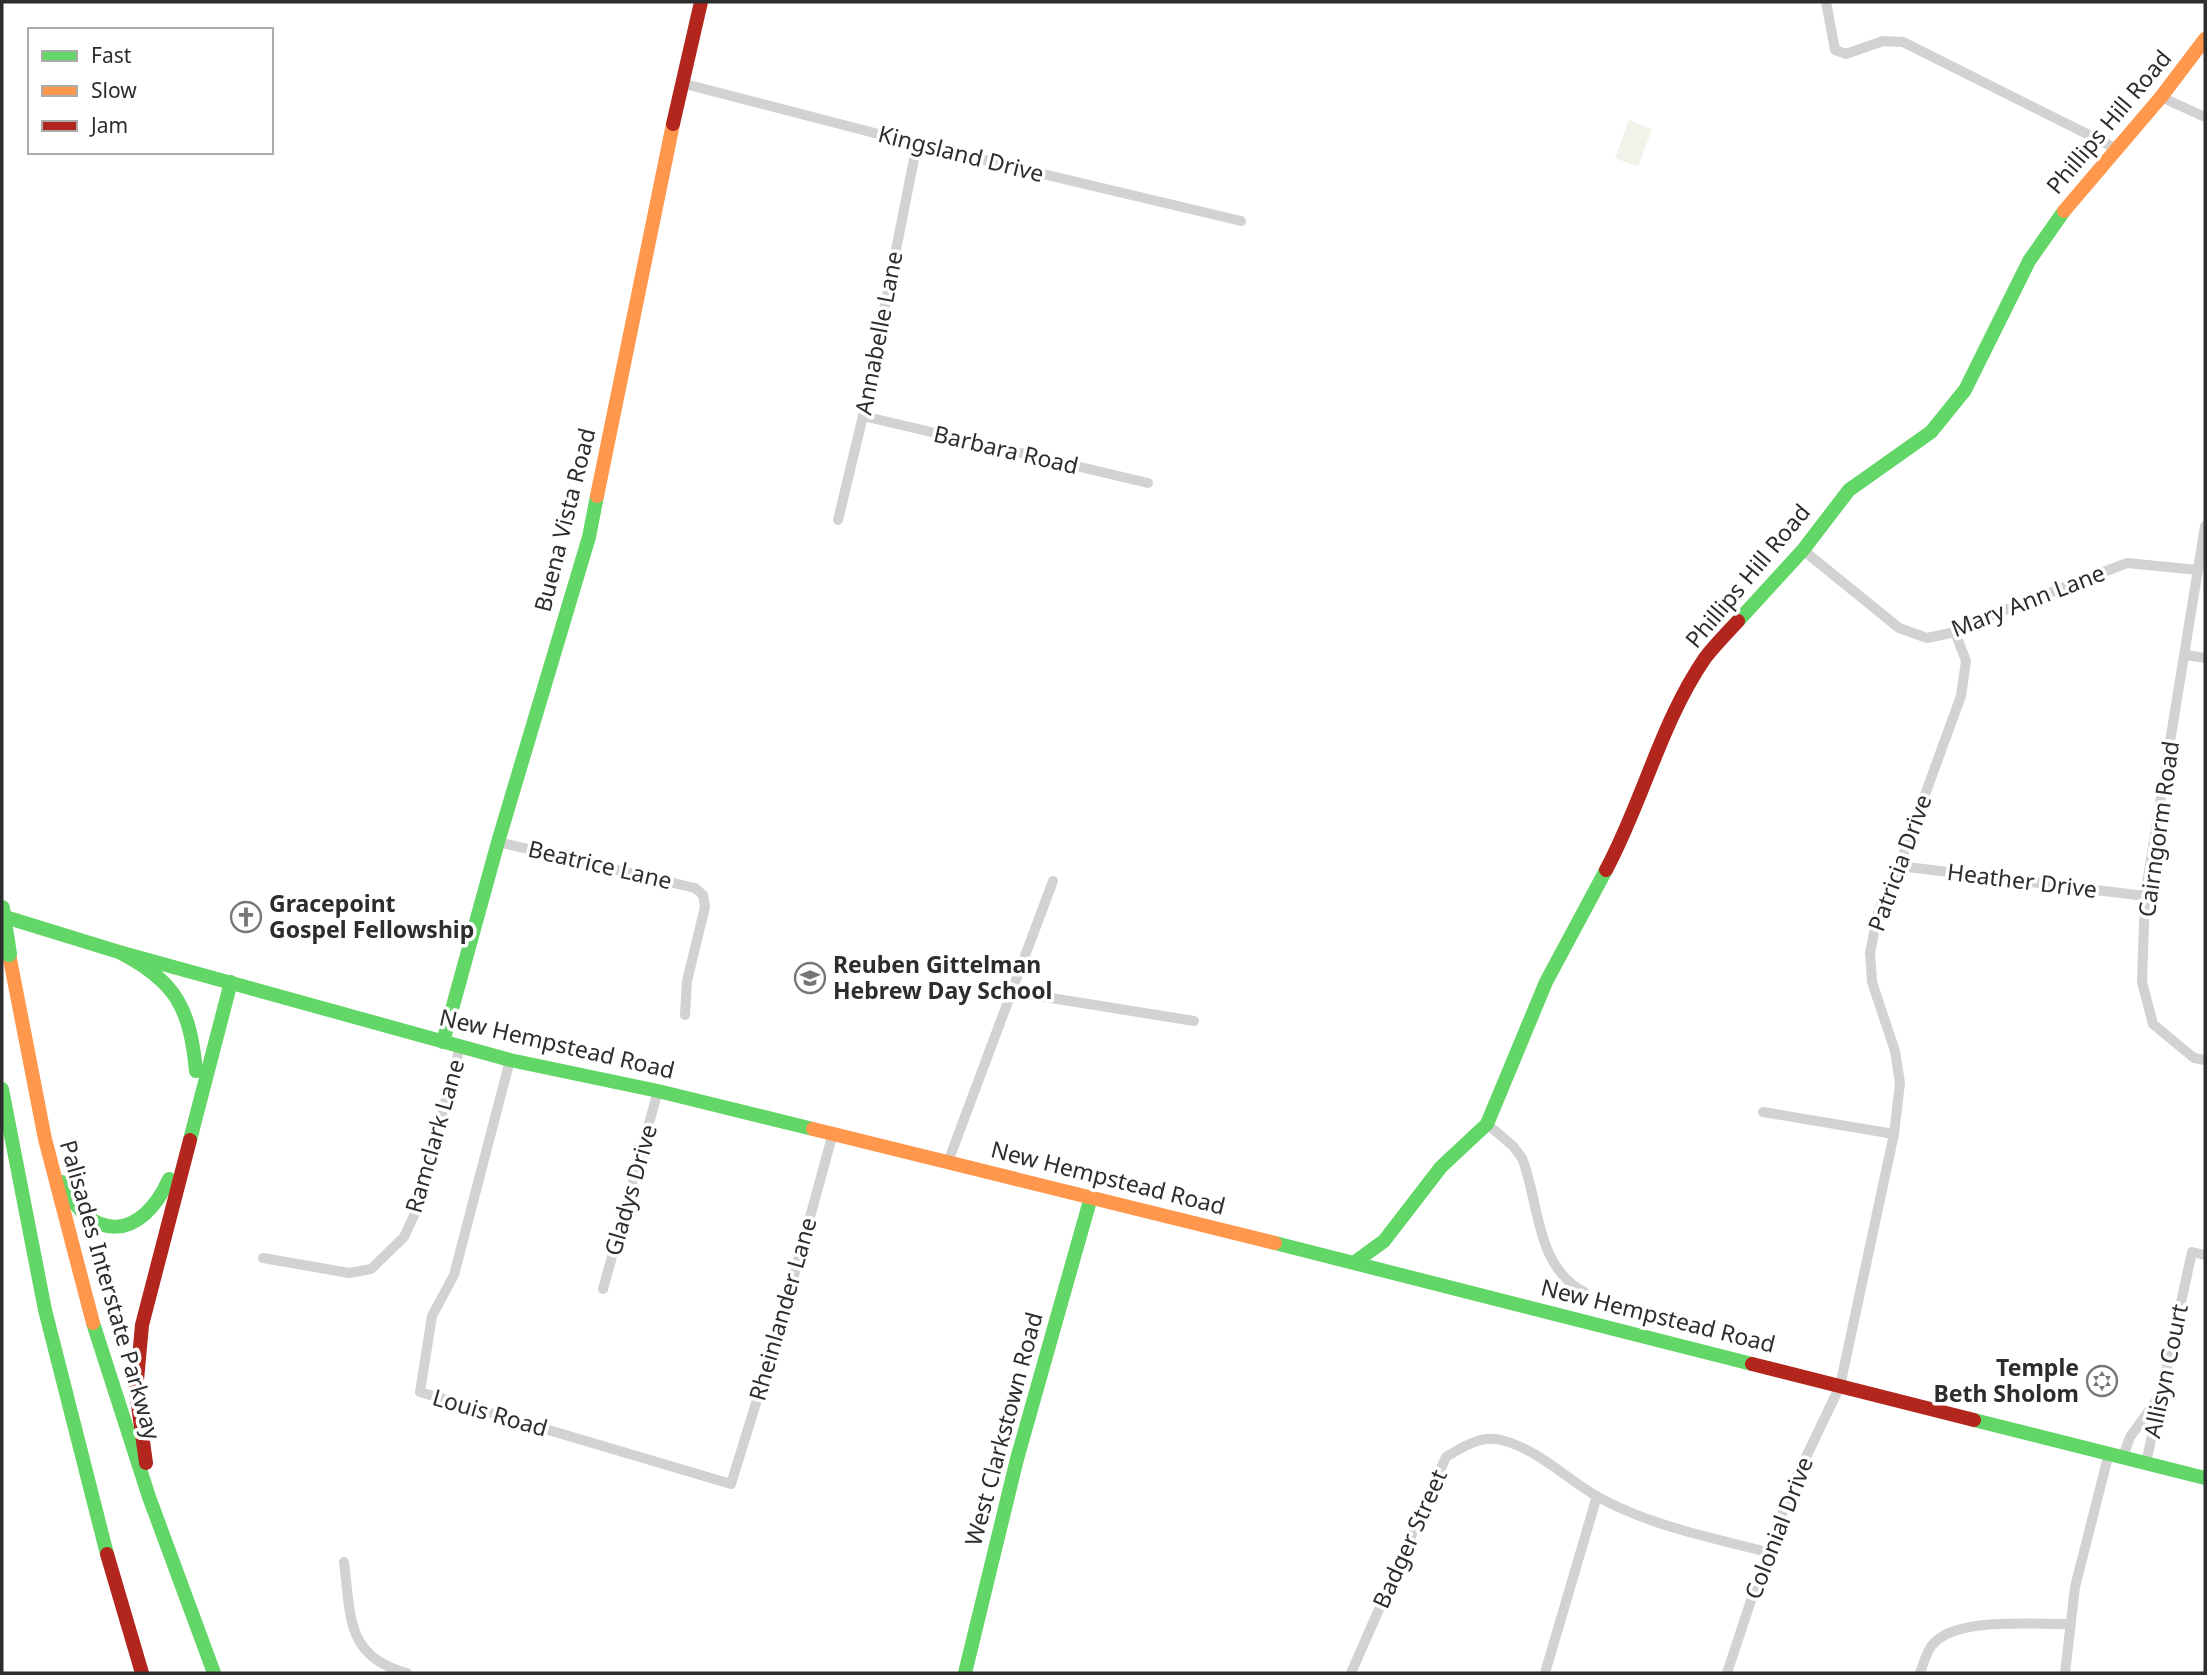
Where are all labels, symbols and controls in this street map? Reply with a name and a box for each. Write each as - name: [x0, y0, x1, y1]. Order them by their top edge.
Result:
- legend: [28, 28, 273, 154]
- text: Fast: [91, 41, 132, 69]
- street label: Phillips Hill Road: [2038, 42, 2178, 200]
- text: Slow: [91, 76, 137, 104]
- text: Jam: [89, 111, 128, 139]
- street label: Kingsland Drive: [875, 117, 1047, 189]
- street label: Annabelle Lane: [846, 248, 910, 417]
- street label: Barbara Road: [931, 417, 1082, 481]
- street label: Buena Vista Road: [526, 424, 602, 615]
- street label: Phillips Hill Road: [1677, 496, 1817, 654]
- street label: Mary Ann Lane: [1946, 556, 2109, 644]
- street label: Cairngorm Road: [2130, 739, 2186, 919]
- street label: Patricia Drive: [1860, 790, 1939, 935]
- street label: Beatrice Lane: [525, 832, 675, 896]
- street label: Heather Drive: [1945, 855, 2099, 905]
- place label: Gracepoint Gospel Fellowship: [269, 887, 474, 945]
- church icon: Gracepoint Gospel Fellowship: [229, 900, 263, 934]
- place label: Reuben Gittelman Hebrew Day School: [833, 948, 1052, 1006]
- school or university icon: Reuben Gittelman Hebrew Day School: [793, 961, 827, 995]
- street label: New Hempstead Road: [437, 1000, 678, 1086]
- street label: Ramclark Lane: [397, 1055, 471, 1216]
- street label: Gladys Drive: [596, 1120, 664, 1259]
- street label: New Hempstead Road: [988, 1132, 1229, 1222]
- street label: Palisades Interstate Parkway: [53, 1136, 169, 1444]
- street label: Rheinlander Lane: [741, 1213, 824, 1404]
- street label: New Hempstead Road: [1538, 1270, 1779, 1360]
- street label: Allisyn Court: [2135, 1301, 2195, 1441]
- street label: West Clarkstown Road: [956, 1308, 1050, 1549]
- place label: Temple Beth Sholom: [1933, 1351, 2079, 1409]
- synagogue icon: Temple Beth Sholom: [2085, 1364, 2119, 1398]
- street label: Louis Road: [429, 1380, 552, 1444]
- street label: Colonial Drive: [1736, 1452, 1820, 1603]
- street label: Badger Street: [1364, 1464, 1454, 1613]

